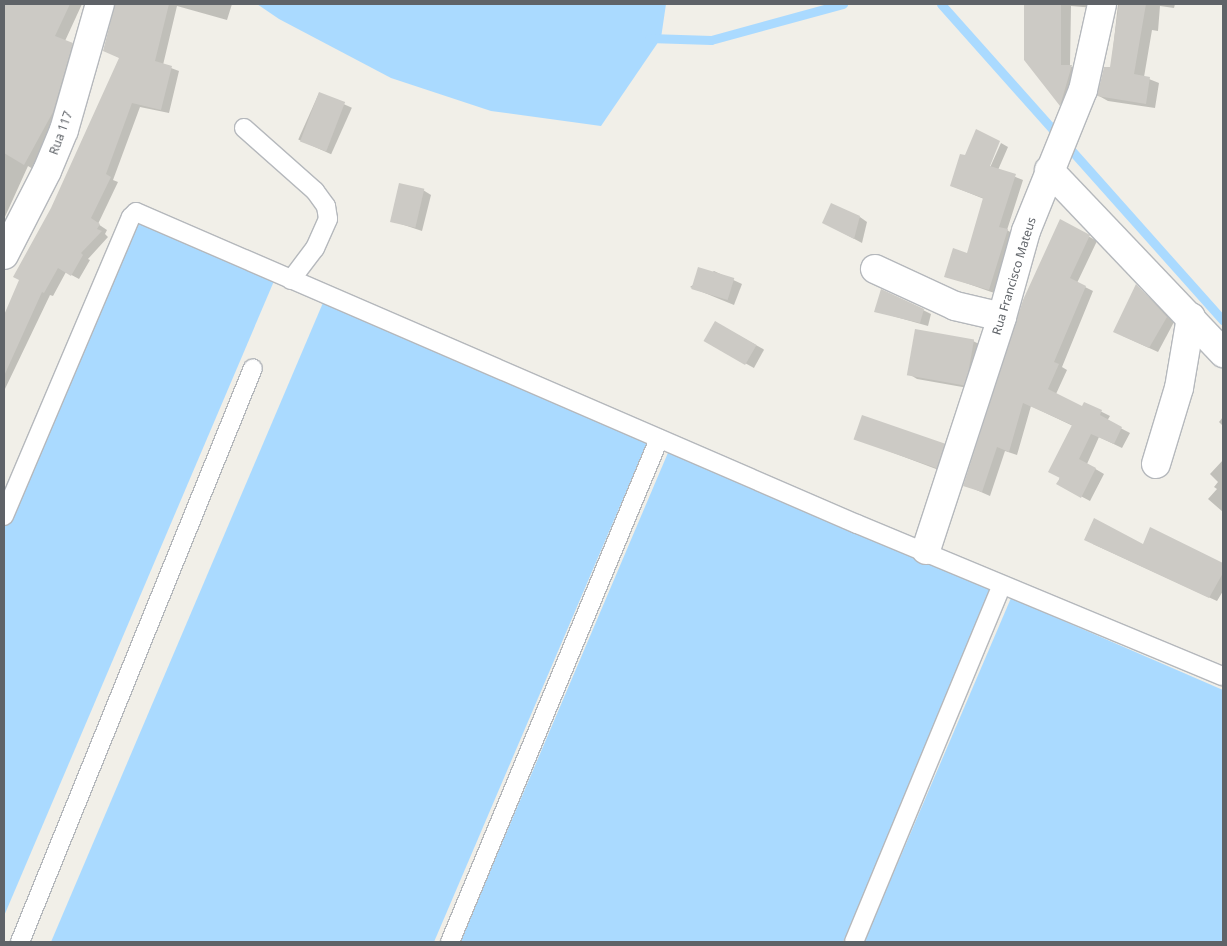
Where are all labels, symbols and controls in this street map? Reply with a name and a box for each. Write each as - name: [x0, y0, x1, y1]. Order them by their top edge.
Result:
- street label: Rua 117: [46, 109, 76, 157]
- street label: Rua Francisco Mateus: [989, 215, 1039, 337]

